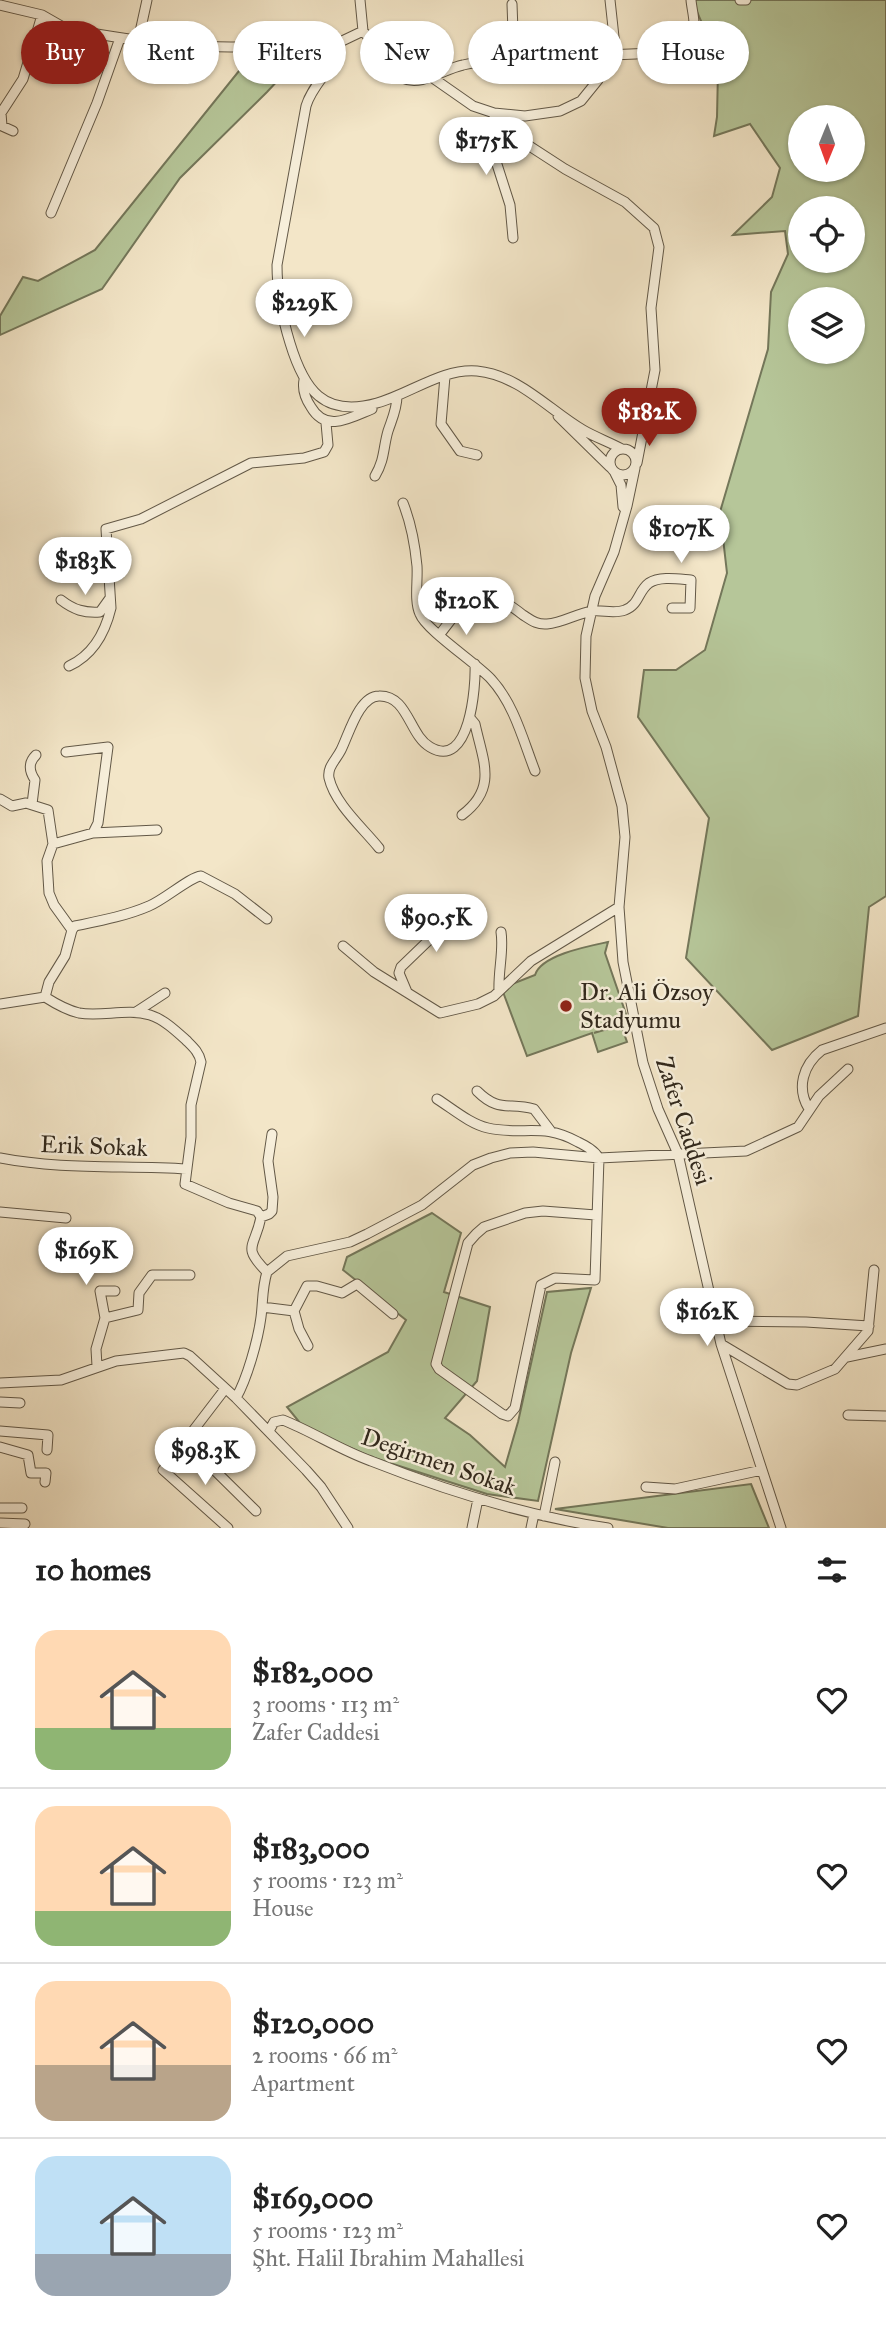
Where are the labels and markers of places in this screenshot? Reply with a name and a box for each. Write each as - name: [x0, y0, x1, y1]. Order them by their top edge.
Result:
- pin: $175K: [437, 118, 535, 177]
- pin: $229K: [255, 280, 353, 339]
- pin: $182K: [600, 388, 698, 448]
- pin: $107K: [632, 505, 730, 565]
- pin: $183K: [36, 538, 134, 597]
- pin: $120K: [417, 578, 515, 637]
- pin: $90.5K: [379, 894, 493, 954]
- place label: Dr. Ali Özsoy Stadyumu: [580, 977, 714, 1035]
- marker: Dr. Ali Özsoy Stadyumu: [558, 998, 574, 1014]
- pin: $169K: [37, 1228, 135, 1287]
- pin: $162K: [658, 1288, 756, 1348]
- pin: $98.3K: [148, 1428, 262, 1487]

